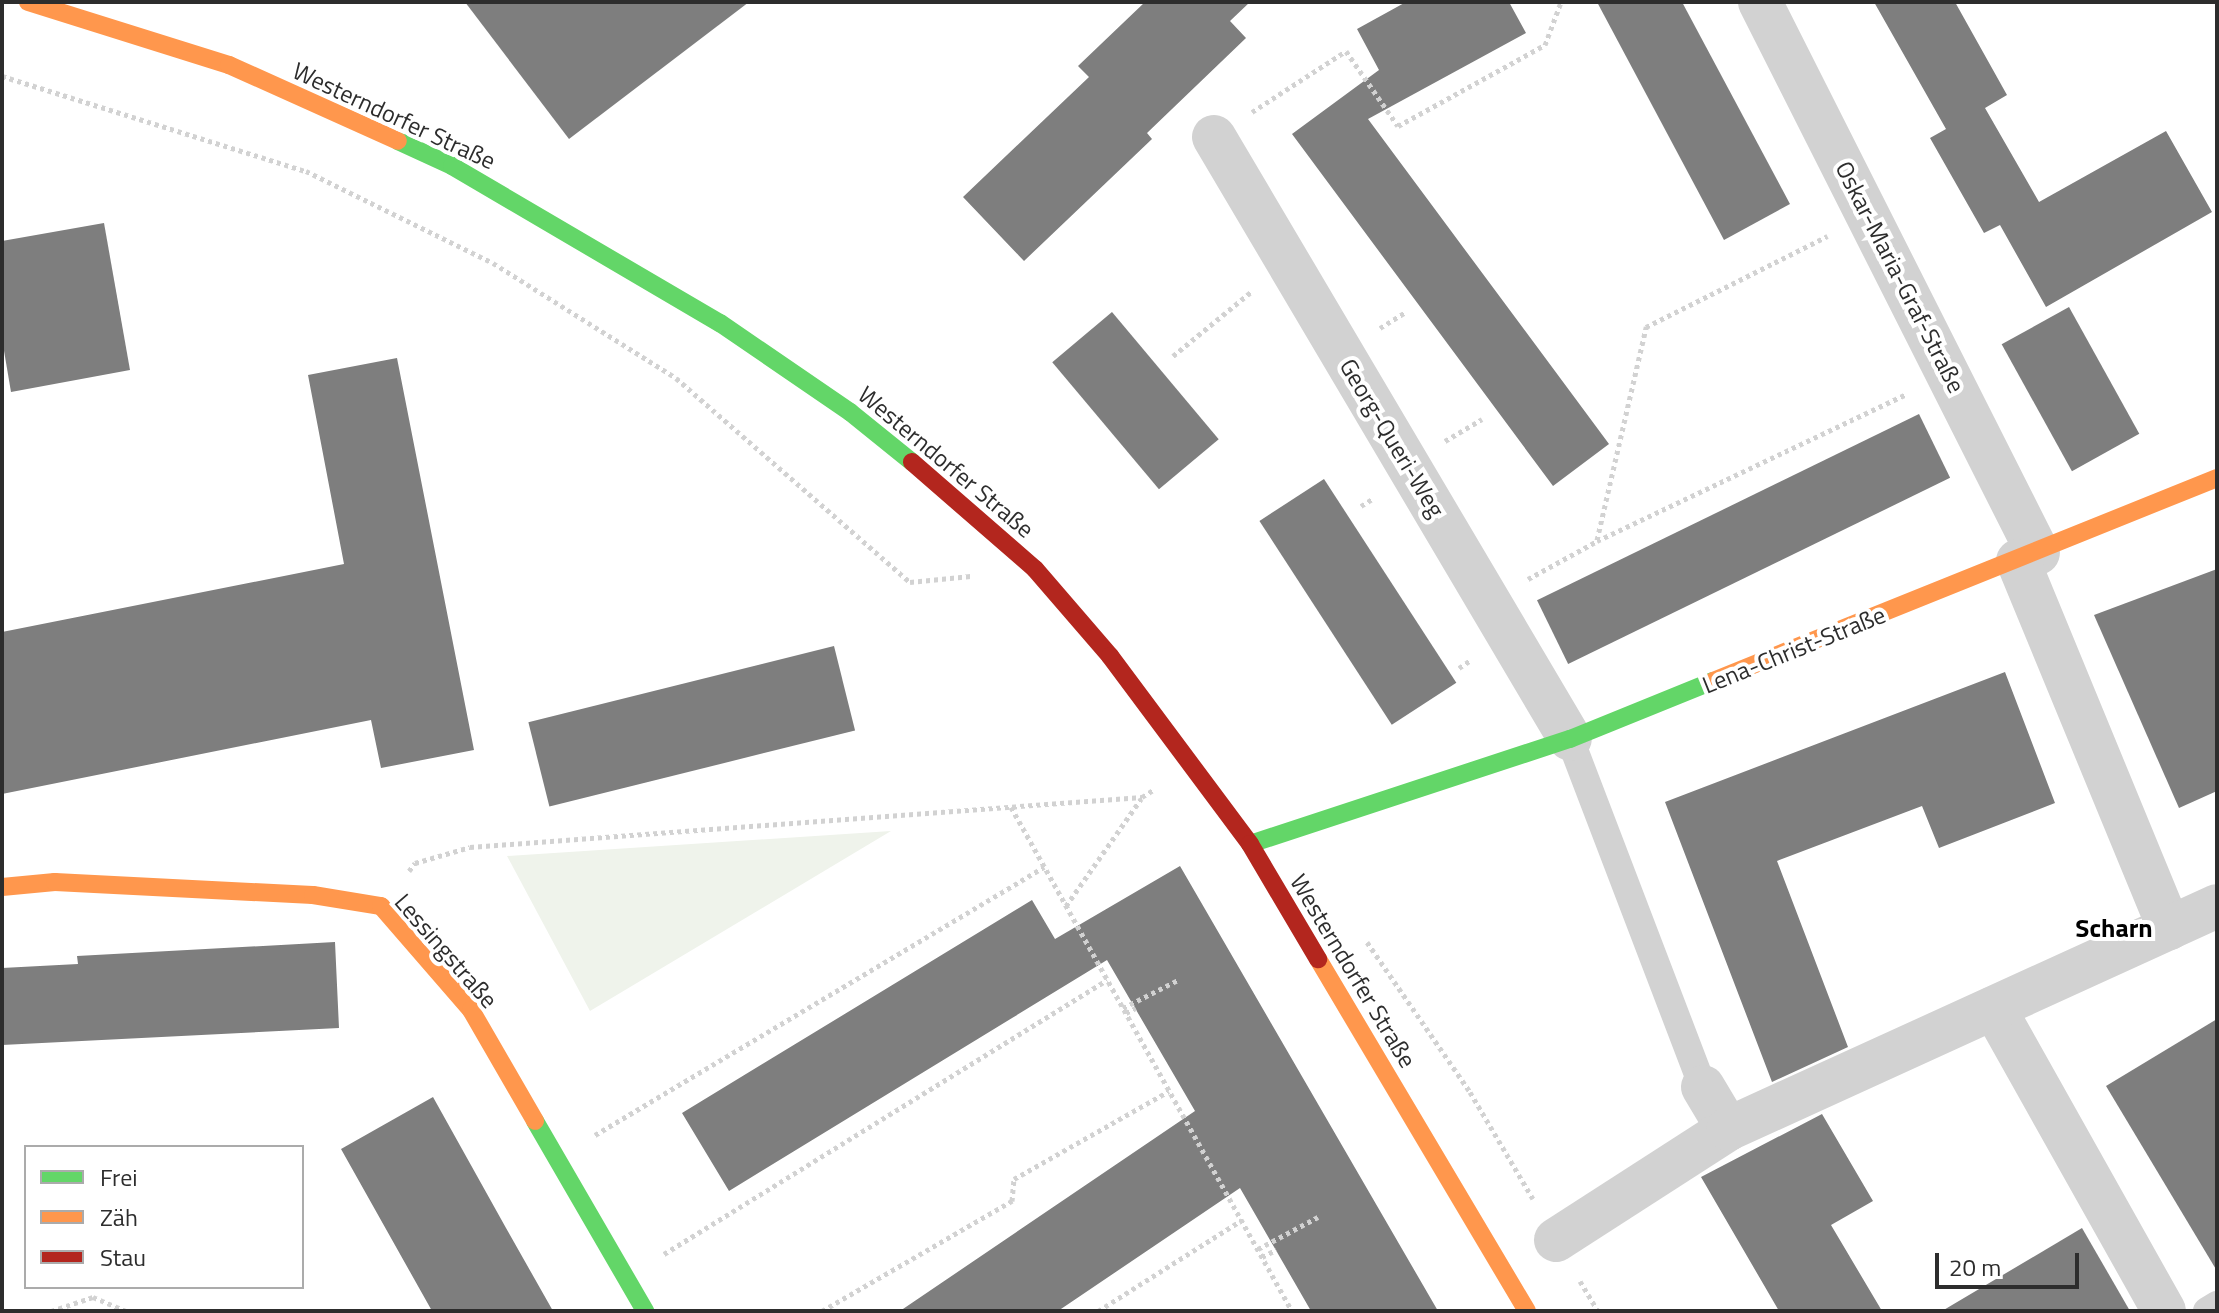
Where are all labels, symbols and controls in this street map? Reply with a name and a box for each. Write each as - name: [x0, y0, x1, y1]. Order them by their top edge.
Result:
- street label: Westerndorfer Straße: [288, 56, 500, 176]
- street label: Oskar-Maria-Graf-Straße: [1829, 157, 1971, 397]
- street label: Georg-Queri-Weg: [1333, 354, 1451, 522]
- street label: Westerndorfer Straße: [852, 380, 1040, 544]
- street label: Lena-Christ-Straße: [1698, 600, 1890, 700]
- street label: Westerndorfer Straße: [1284, 869, 1422, 1073]
- street label: Lessingstraße: [389, 888, 503, 1014]
- district label: Scharn: [2075, 912, 2153, 944]
- legend: [24, 1145, 304, 1289]
- text: Frei: [100, 1159, 138, 1195]
- text: Zäh: [100, 1199, 138, 1235]
- scale bar: [1939, 1237, 2083, 1287]
- text: Stau: [100, 1239, 146, 1275]
- text: 20 m: [1949, 1249, 2001, 1285]

